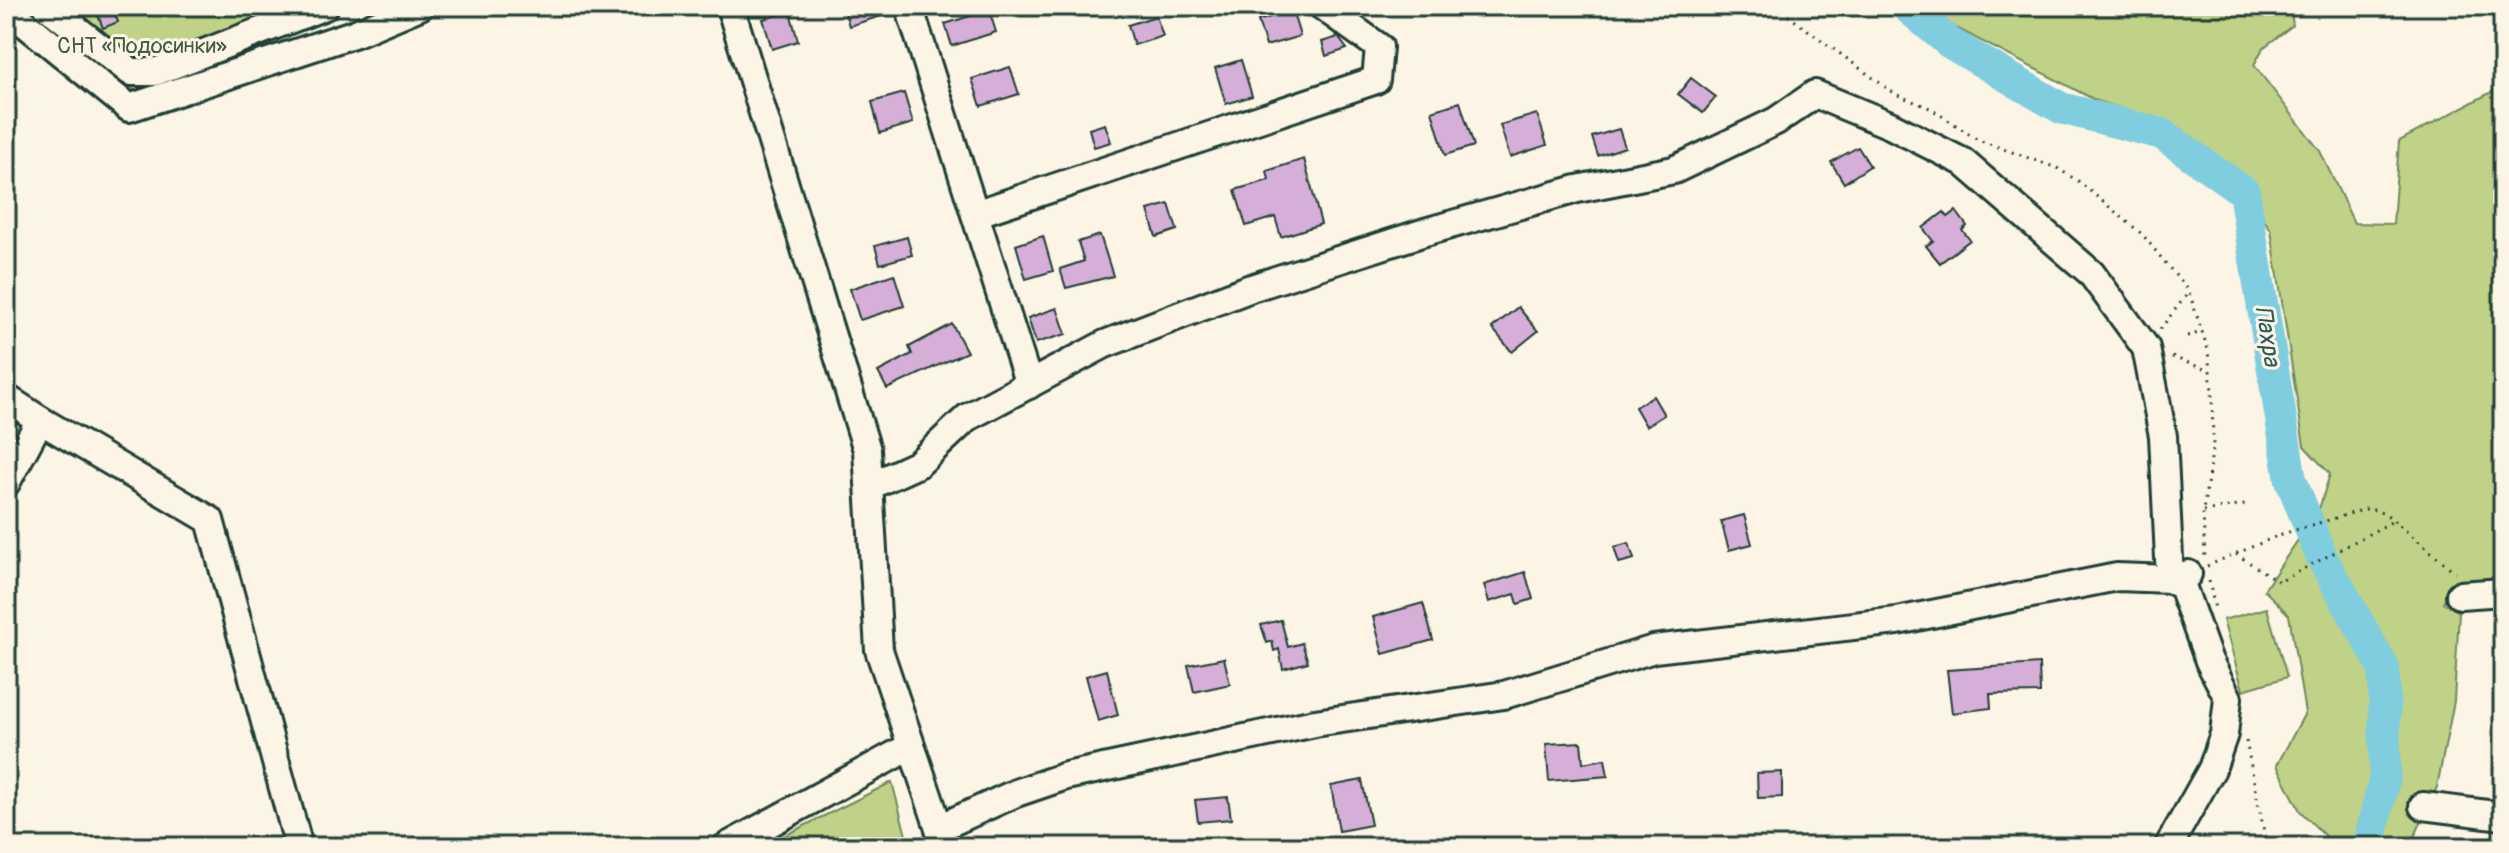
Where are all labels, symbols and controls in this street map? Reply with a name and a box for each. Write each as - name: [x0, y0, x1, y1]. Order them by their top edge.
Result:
- park label: СНТ «Подосинки»: [57, 32, 227, 60]
- water label: Пахра: [2248, 304, 2287, 370]

